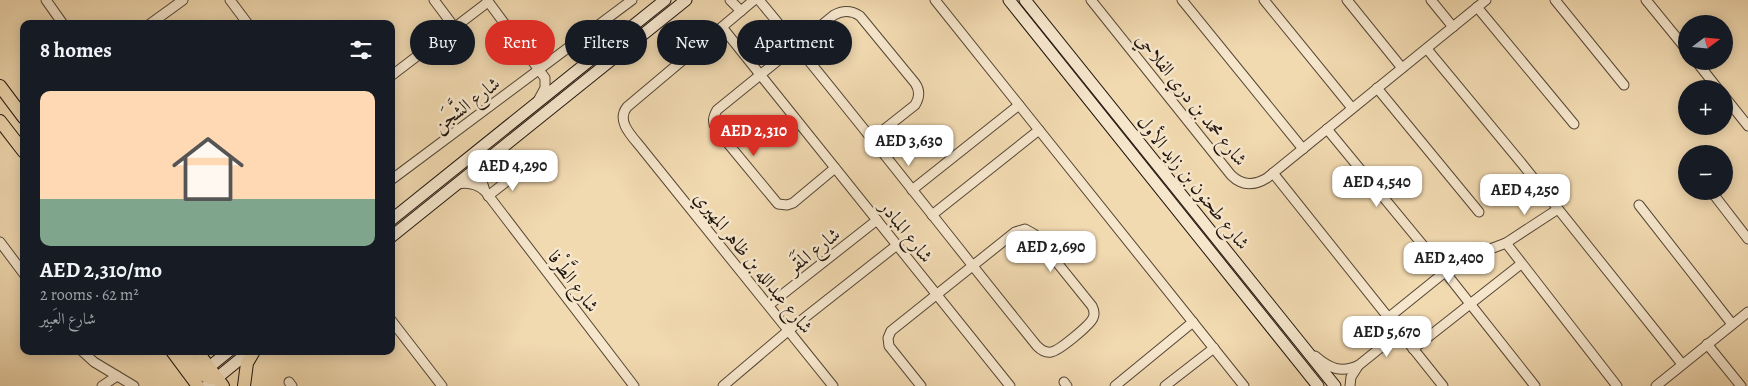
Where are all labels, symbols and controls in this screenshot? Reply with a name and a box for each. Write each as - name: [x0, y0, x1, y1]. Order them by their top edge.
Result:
- north arrow: [1678, 15, 1732, 70]
- map controls: [1678, 15, 1733, 200]
- chip: Buy: [410, 20, 475, 65]
- chip: Rent: [485, 20, 555, 65]
- chip: Filters: [565, 20, 647, 65]
- chip: New: [657, 20, 727, 65]
- chip: Apartment: [737, 20, 852, 65]
- street label: شارع محمد بن دري الفلاحي: [1128, 28, 1253, 173]
- text: 8 homes: [40, 36, 112, 64]
- icon: filters: [347, 36, 375, 64]
- street label: شارع الشَّجَن: [425, 68, 507, 140]
- button: +: [1678, 80, 1733, 135]
- street label: شارع طحنون بن زايد الأول: [1129, 109, 1256, 257]
- pin: AED 2,310: [697, 114, 811, 157]
- text: AED 2,310: [721, 120, 787, 142]
- icon: home: [163, 124, 253, 214]
- pin: AED 3,630: [852, 124, 966, 167]
- text: AED 3,630: [875, 130, 943, 152]
- button: −: [1678, 145, 1733, 200]
- pin: AED 4,290: [456, 150, 570, 192]
- text: AED 4,290: [479, 155, 547, 177]
- pin: AED 4,540: [1320, 166, 1434, 208]
- text: AED 4,540: [1343, 171, 1411, 193]
- pin: AED 4,250: [1468, 174, 1582, 216]
- text: AED 4,250: [1491, 179, 1559, 201]
- street label: شارع عبدالله بن ظاهر المهيري: [686, 186, 819, 341]
- street label: شارع المبادر: [871, 193, 939, 270]
- street label: شارع المَقَر: [779, 221, 847, 283]
- pin: AED 2,690: [994, 230, 1108, 273]
- text: AED 2,690: [1017, 236, 1085, 258]
- pin: AED 2,400: [1392, 242, 1506, 284]
- street label: شارع الطَّرْفا: [540, 243, 608, 319]
- text: AED 2,400: [1414, 247, 1484, 269]
- text: AED 2,310/mo: [40, 256, 162, 284]
- text: 2 rooms · 62 m²: [40, 284, 139, 306]
- text: شارع العَبِير: [40, 308, 96, 330]
- pin: AED 5,670: [1330, 316, 1444, 358]
- text: AED 5,670: [1354, 321, 1420, 343]

